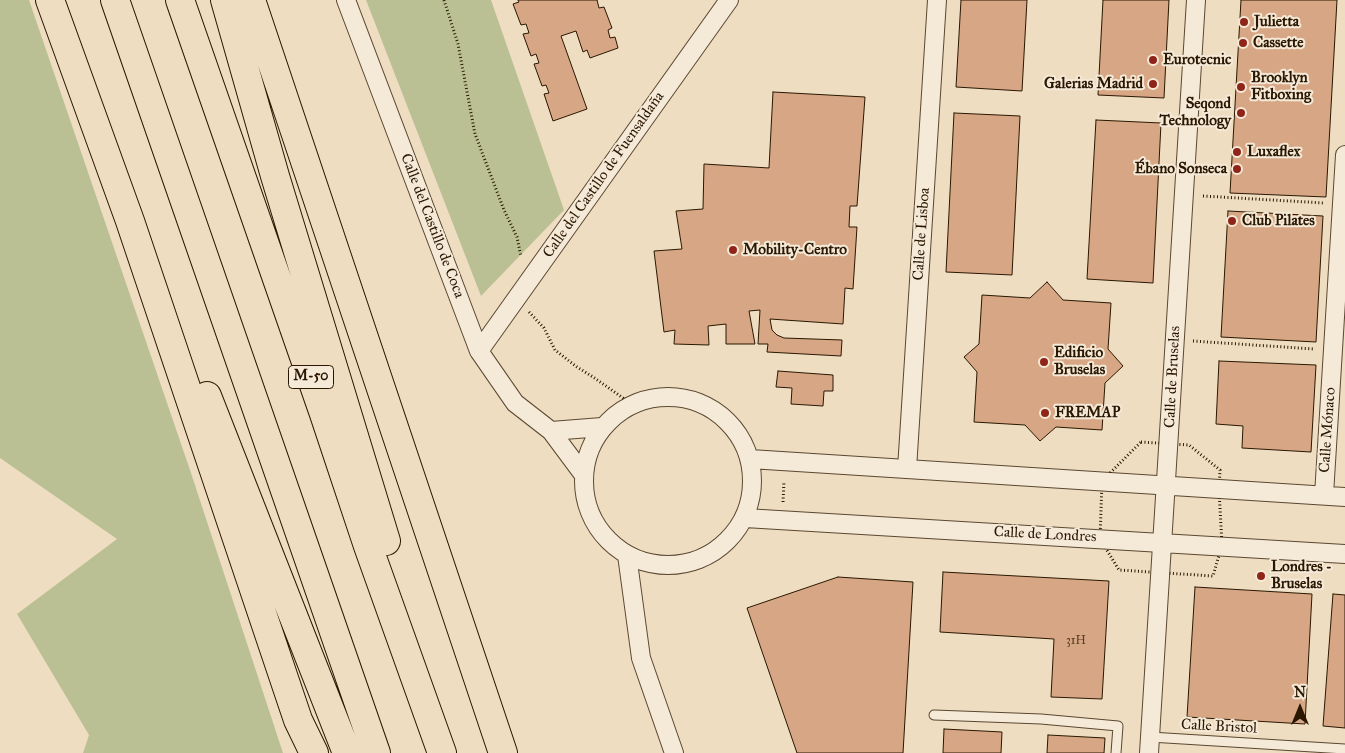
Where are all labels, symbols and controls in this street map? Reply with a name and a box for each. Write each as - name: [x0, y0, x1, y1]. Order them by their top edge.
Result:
- place label: Julietta: [1254, 13, 1299, 31]
- marker: Julietta: [1238, 16, 1250, 28]
- place label: Cassette: [1253, 34, 1304, 52]
- marker: Cassette: [1237, 37, 1249, 49]
- place label: Eurotecnic: [1163, 51, 1231, 69]
- marker: Eurotecnic: [1147, 54, 1159, 66]
- place label: Brooklyn Fitboxing: [1251, 69, 1311, 104]
- place label: Galerias Madrid: [1044, 75, 1143, 93]
- marker: Galerias Madrid: [1147, 78, 1159, 90]
- marker: Brooklyn Fitboxing: [1235, 81, 1247, 93]
- street label: Calle del Castillo de Fuensaldaña: [540, 88, 668, 262]
- place label: Seqond Technology: [1160, 95, 1231, 130]
- marker: Seqond Technology: [1235, 107, 1247, 119]
- place label: Luxaflex: [1247, 143, 1300, 161]
- marker: Luxaflex: [1231, 146, 1243, 158]
- street label: Calle del Castillo de Coca: [396, 151, 468, 301]
- place label: Ébano Sonseca: [1135, 160, 1227, 178]
- marker: Ébano Sonseca: [1231, 163, 1243, 175]
- street label: Calle de Lisboa: [910, 187, 934, 281]
- place label: Club Pilates: [1242, 212, 1315, 230]
- marker: Club Pilates: [1226, 215, 1238, 227]
- place label: Mobility-Centro: [743, 241, 847, 259]
- marker: Mobility-Centro: [727, 244, 739, 256]
- street label: Calle de Bruselas: [1161, 325, 1185, 429]
- place label: Edificio Bruselas: [1054, 344, 1105, 379]
- marker: Edificio Bruselas: [1038, 356, 1050, 368]
- road number: M-50: [288, 366, 334, 388]
- street label: Calle Mónaco: [1316, 387, 1340, 473]
- place label: FREMAP: [1055, 404, 1120, 422]
- marker: FREMAP: [1039, 407, 1051, 419]
- street label: Calle de Londres: [993, 523, 1097, 547]
- place label: Londres - Bruselas: [1271, 558, 1332, 593]
- marker: Londres - Bruselas: [1255, 570, 1267, 582]
- house number: 31H: [1066, 634, 1086, 648]
- north arrow: [1275, 683, 1325, 733]
- text: N: [1294, 684, 1306, 701]
- street label: Calle Bristol: [1181, 716, 1257, 738]

